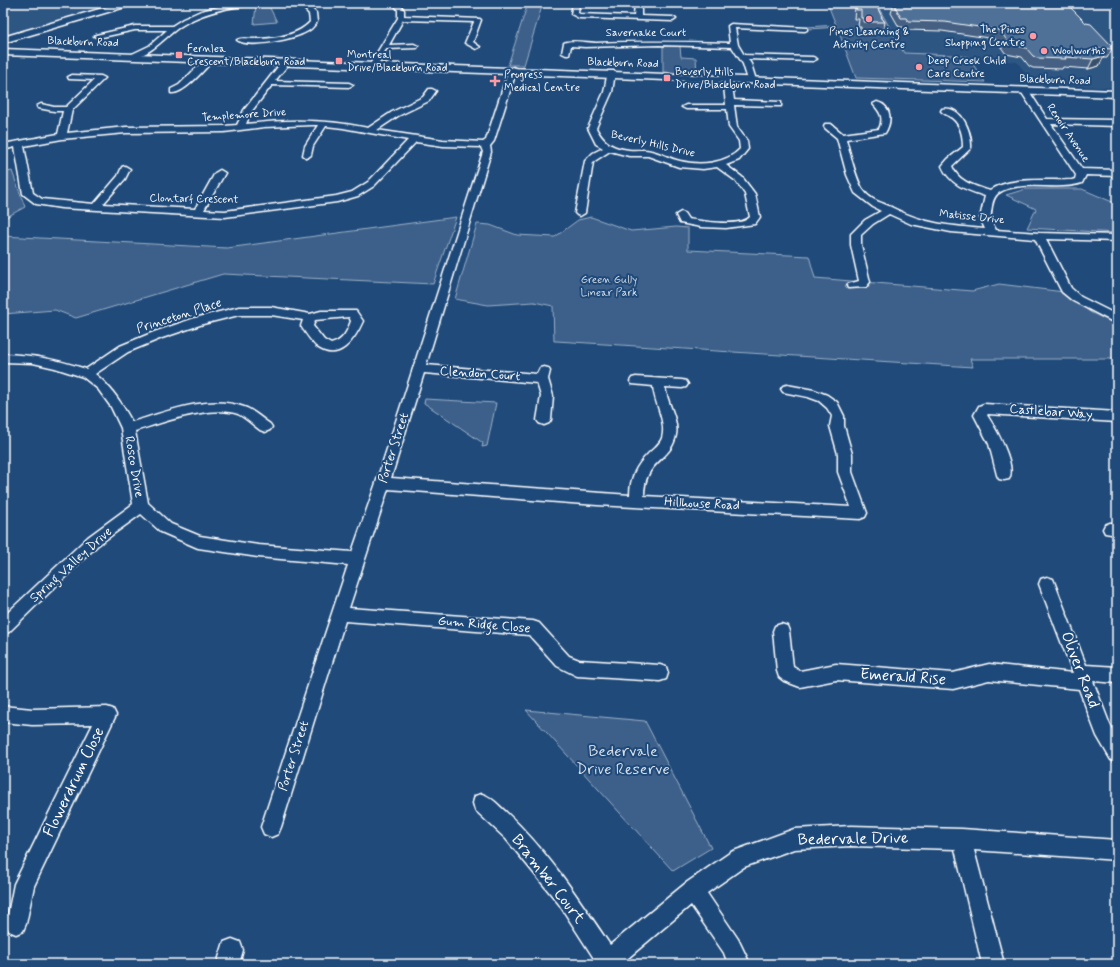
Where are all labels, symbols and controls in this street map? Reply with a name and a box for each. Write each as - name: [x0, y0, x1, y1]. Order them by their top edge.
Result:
- marker: Pines Learning & Activity Centre: [864, 14, 874, 24]
- place label: The Pines Shopping Centre: [945, 23, 1025, 50]
- place label: Pines Learning & Activity Centre: [829, 25, 909, 52]
- street label: Savernake Court: [606, 26, 686, 40]
- marker: The Pines Shopping Centre: [1028, 31, 1038, 41]
- street label: Blackburn Road: [47, 34, 119, 50]
- place label: Fernlea Crescent/Blackburn Road: [187, 42, 306, 69]
- place label: Woolworths: [1052, 44, 1105, 58]
- marker: Woolworths: [1039, 46, 1049, 56]
- place label: Montreal Drive/Blackburn Road: [347, 48, 448, 75]
- marker: Fernlea Crescent/Blackburn Road: [174, 50, 184, 60]
- place label: Deep Creek Child Care Centre: [927, 54, 1007, 81]
- street label: Blackburn Road: [587, 55, 659, 71]
- marker: Montreal Drive/Blackburn Road: [334, 56, 344, 66]
- marker: Deep Creek Child Care Centre: [914, 62, 924, 72]
- place label: Beverly Hills Drive/Blackburn Road: [675, 65, 776, 92]
- place label: Progress Medical Centre: [504, 68, 580, 95]
- street label: Blackburn Road: [1019, 72, 1091, 88]
- marker: Beverly Hills Drive/Blackburn Road: [662, 73, 672, 83]
- marker: Progress Medical Centre: [489, 75, 501, 87]
- street label: Renoir Avenue: [1043, 101, 1093, 165]
- street label: Templemore Drive: [201, 105, 287, 125]
- street label: Beverly Hills Drive: [610, 128, 696, 160]
- street label: Clontarf Crescent: [149, 191, 239, 207]
- street label: Matisse Drive: [939, 207, 1005, 227]
- park label: Green Gully Linear Park: [580, 273, 638, 300]
- street label: Princeton Place: [134, 294, 224, 338]
- street label: Clendon Court: [439, 363, 521, 385]
- street label: Castlebar Way: [1009, 401, 1094, 423]
- street label: Porter Street: [375, 410, 413, 485]
- street label: Rosco Drive: [120, 435, 148, 499]
- street label: Hillhouse Road: [664, 494, 740, 514]
- street label: Spring Valley Drive: [26, 523, 117, 608]
- street label: Gum Ridge Close: [437, 612, 531, 640]
- street label: Oliver Road: [1056, 629, 1104, 711]
- street label: Emerald Rise: [859, 664, 947, 690]
- street label: Porter Street: [275, 718, 313, 793]
- street label: Flowerdrum Close: [38, 724, 110, 840]
- park label: Bedervale Drive Reserve: [576, 741, 670, 780]
- street label: Bedervale Drive: [797, 828, 909, 850]
- street label: Bramber Court: [506, 830, 590, 928]

